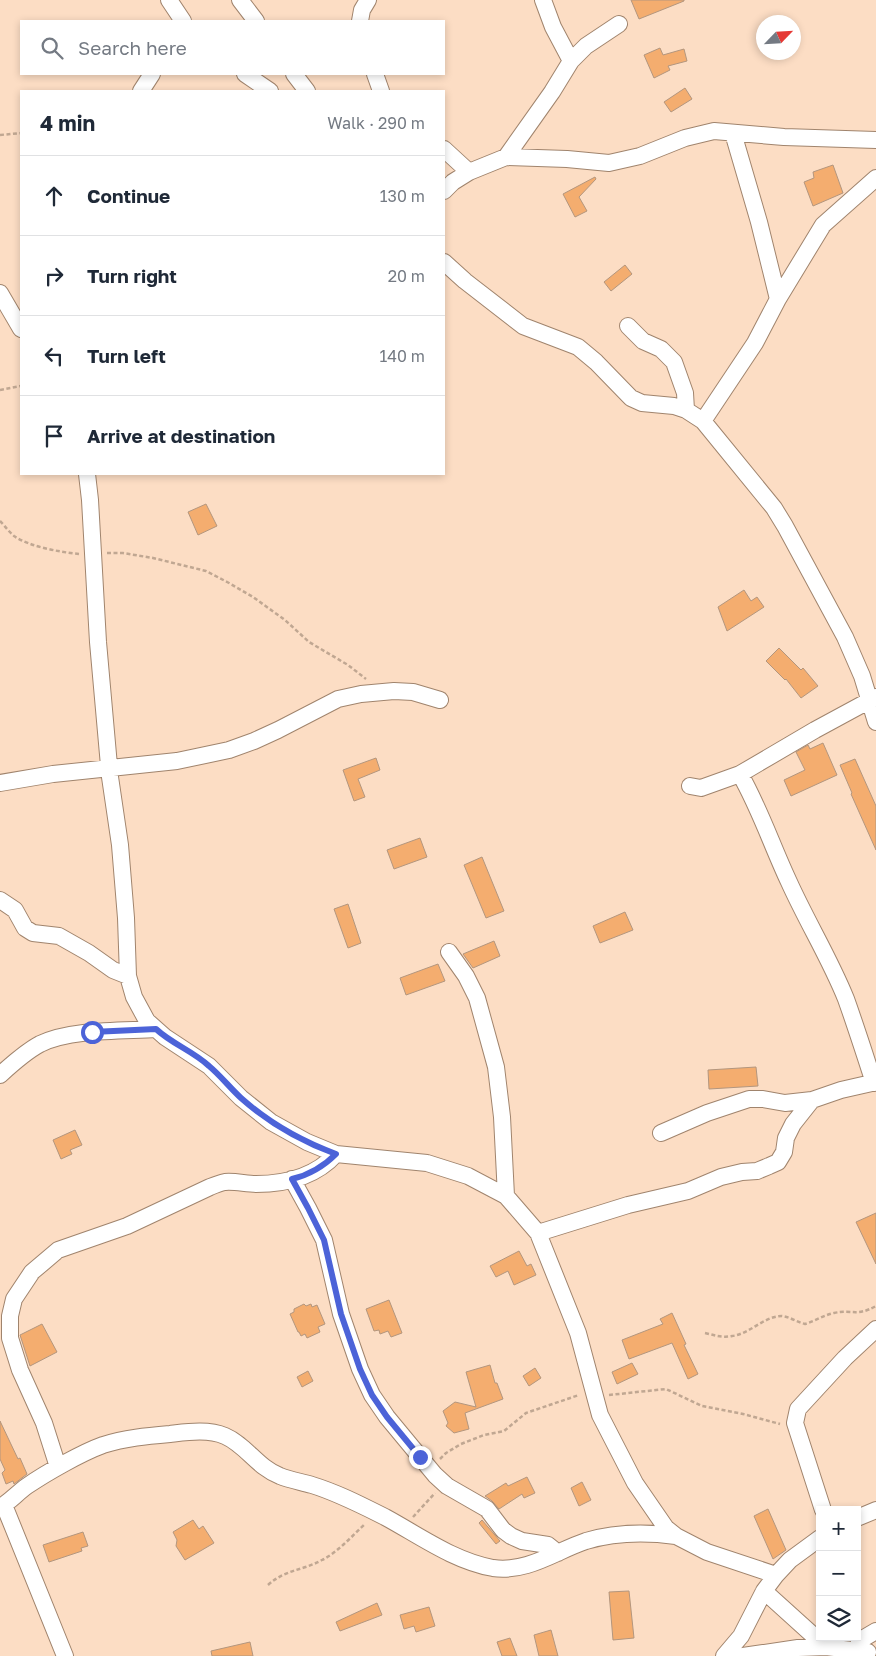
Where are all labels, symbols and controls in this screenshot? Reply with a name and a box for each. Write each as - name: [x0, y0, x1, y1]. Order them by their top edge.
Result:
- north arrow: [756, 15, 801, 60]
- search box: [20, 20, 445, 75]
- icon: search: [38, 34, 66, 62]
- text: Search here: [78, 36, 187, 59]
- text: 4 min: [40, 110, 95, 136]
- text: Walk · 290 m: [327, 113, 425, 133]
- icon: ahead: [40, 182, 68, 210]
- text: Continue: [87, 184, 170, 207]
- text: 130 m: [380, 186, 425, 206]
- icon: right: [40, 262, 68, 290]
- text: Turn right: [87, 264, 177, 287]
- text: 20 m: [388, 266, 425, 286]
- icon: left: [40, 342, 68, 370]
- text: Turn left: [87, 344, 166, 367]
- text: 140 m: [379, 346, 425, 366]
- icon: arrive: [40, 422, 68, 450]
- text: Arrive at destination: [87, 424, 275, 447]
- route start: [81, 1021, 104, 1044]
- route end: [409, 1446, 432, 1469]
- map controls: [816, 1506, 861, 1641]
- button: +: [816, 1506, 861, 1551]
- button: −: [816, 1551, 861, 1596]
- button: layers: [816, 1596, 861, 1641]

